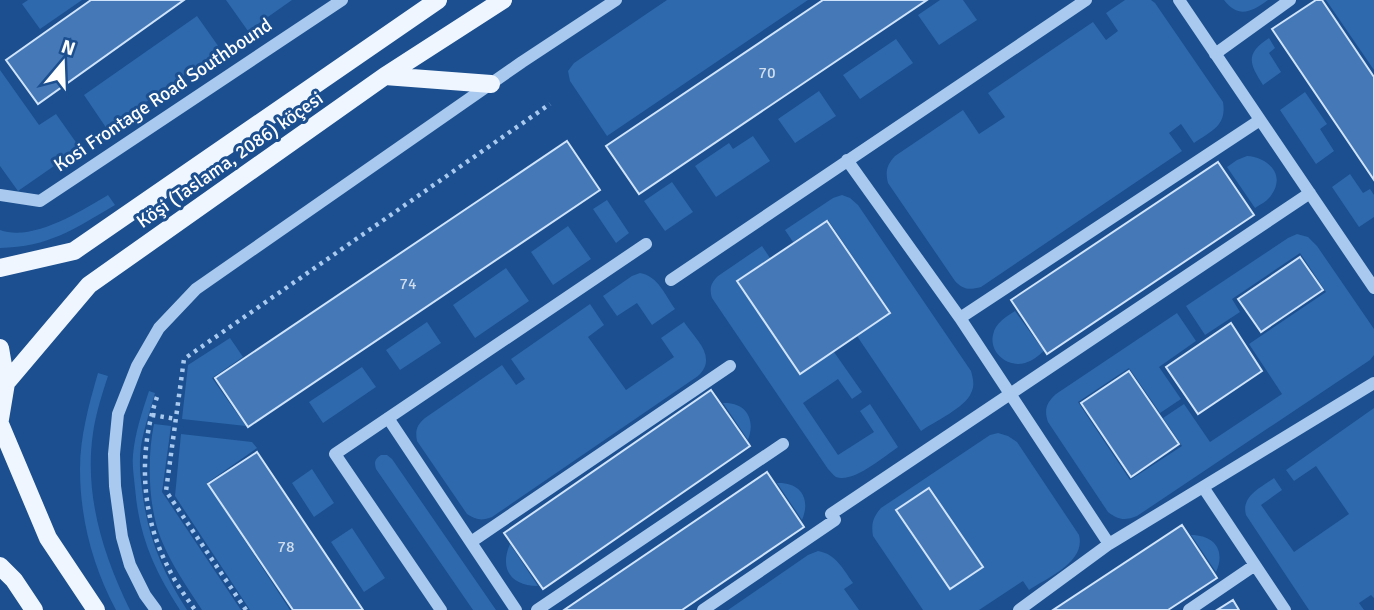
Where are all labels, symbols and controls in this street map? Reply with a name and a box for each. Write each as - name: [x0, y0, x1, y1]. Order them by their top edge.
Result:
- street label: Kosi Frontage Road Southbound: [49, 13, 277, 177]
- north arrow: [28, 28, 98, 98]
- text: N: [58, 34, 78, 61]
- house number: 70: [758, 63, 776, 83]
- street label: Köşi (Taslama, 2086) köçesi: [132, 86, 328, 234]
- house number: 74: [399, 274, 417, 294]
- house number: 78: [277, 537, 295, 557]

